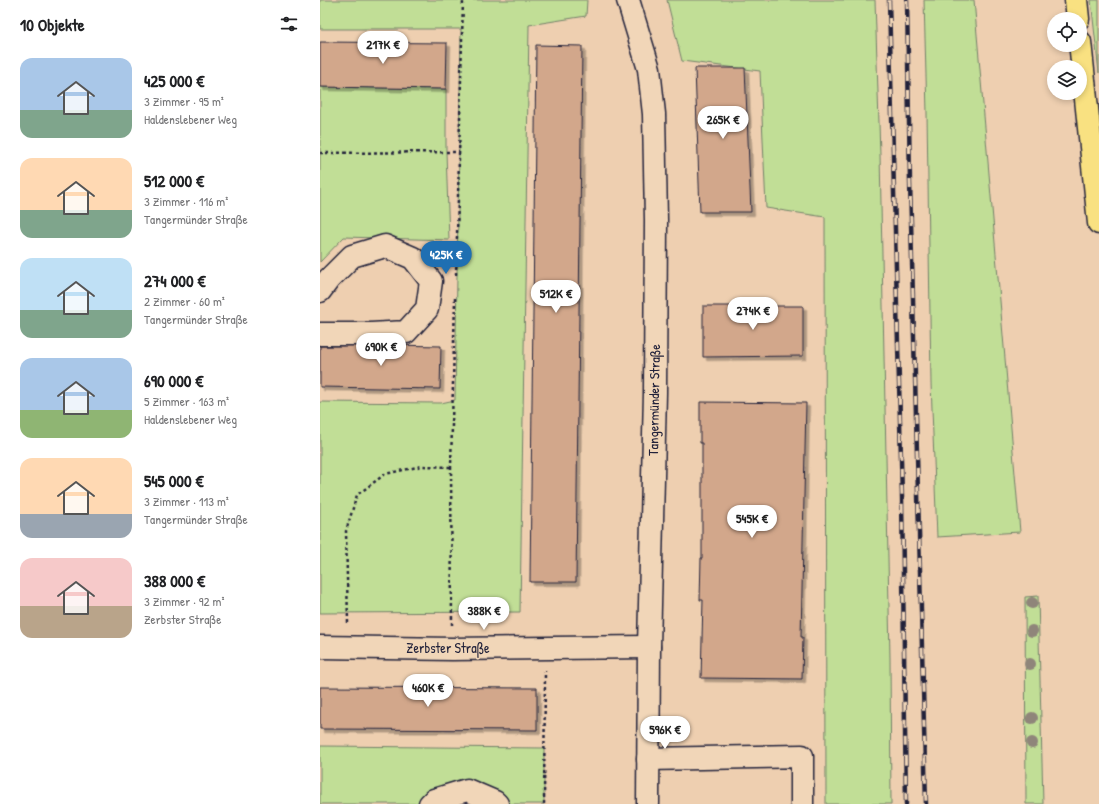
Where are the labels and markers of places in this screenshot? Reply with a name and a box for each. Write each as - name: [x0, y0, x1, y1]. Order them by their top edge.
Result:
- pin: 217K €: [350, 31, 416, 65]
- pin: 265K €: [690, 106, 756, 140]
- pin: 425K €: [413, 241, 479, 275]
- pin: 512K €: [523, 280, 589, 314]
- pin: 274K €: [720, 297, 786, 331]
- pin: 690K €: [348, 333, 414, 367]
- pin: 545K €: [719, 505, 785, 539]
- pin: 388K €: [451, 597, 517, 631]
- pin: 460K €: [395, 674, 461, 708]
- pin: 596K €: [632, 716, 698, 750]

